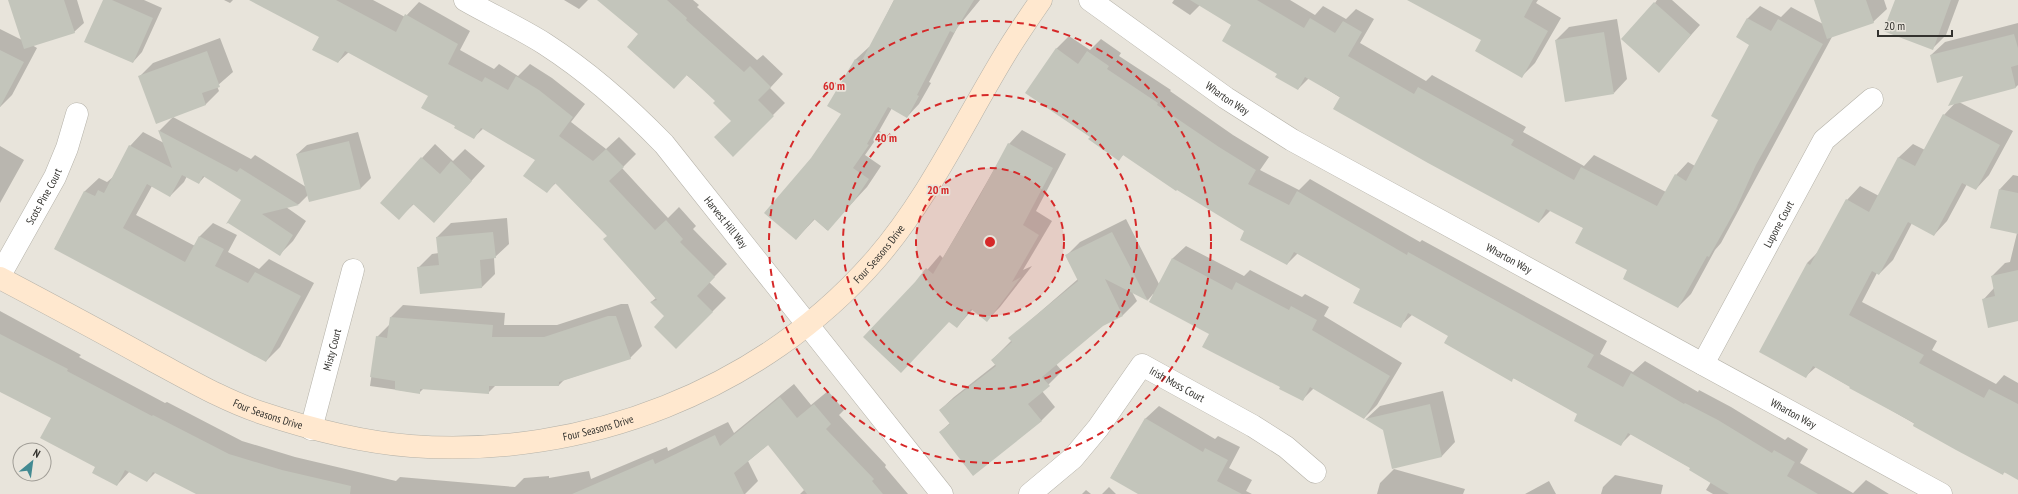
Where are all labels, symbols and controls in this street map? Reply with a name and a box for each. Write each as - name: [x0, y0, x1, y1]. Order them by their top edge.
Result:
- scale bar: [1878, 12, 1952, 38]
- text: 20 m: [1884, 18, 1905, 33]
- text: 60 m: [823, 78, 845, 93]
- street label: Wharton Way: [1203, 78, 1253, 119]
- text: 40 m: [875, 130, 897, 145]
- street label: Scots Pine Court: [23, 166, 65, 227]
- text: 20 m: [927, 182, 949, 197]
- street label: Harvest Hill Way: [701, 193, 752, 252]
- street label: Lupone Court: [1760, 198, 1797, 250]
- street label: Four Seasons Drive: [850, 221, 908, 286]
- centre of rings: [983, 235, 997, 249]
- street label: Wharton Way: [1484, 240, 1535, 277]
- street label: Misty Court: [320, 327, 344, 372]
- street label: Irish Moss Court: [1147, 363, 1207, 405]
- street label: Wharton Way: [1768, 395, 1820, 432]
- street label: Four Seasons Drive: [231, 396, 305, 432]
- street label: Four Seasons Drive: [562, 412, 636, 444]
- north arrow: [12, 442, 52, 482]
- text: N: [31, 446, 43, 461]

